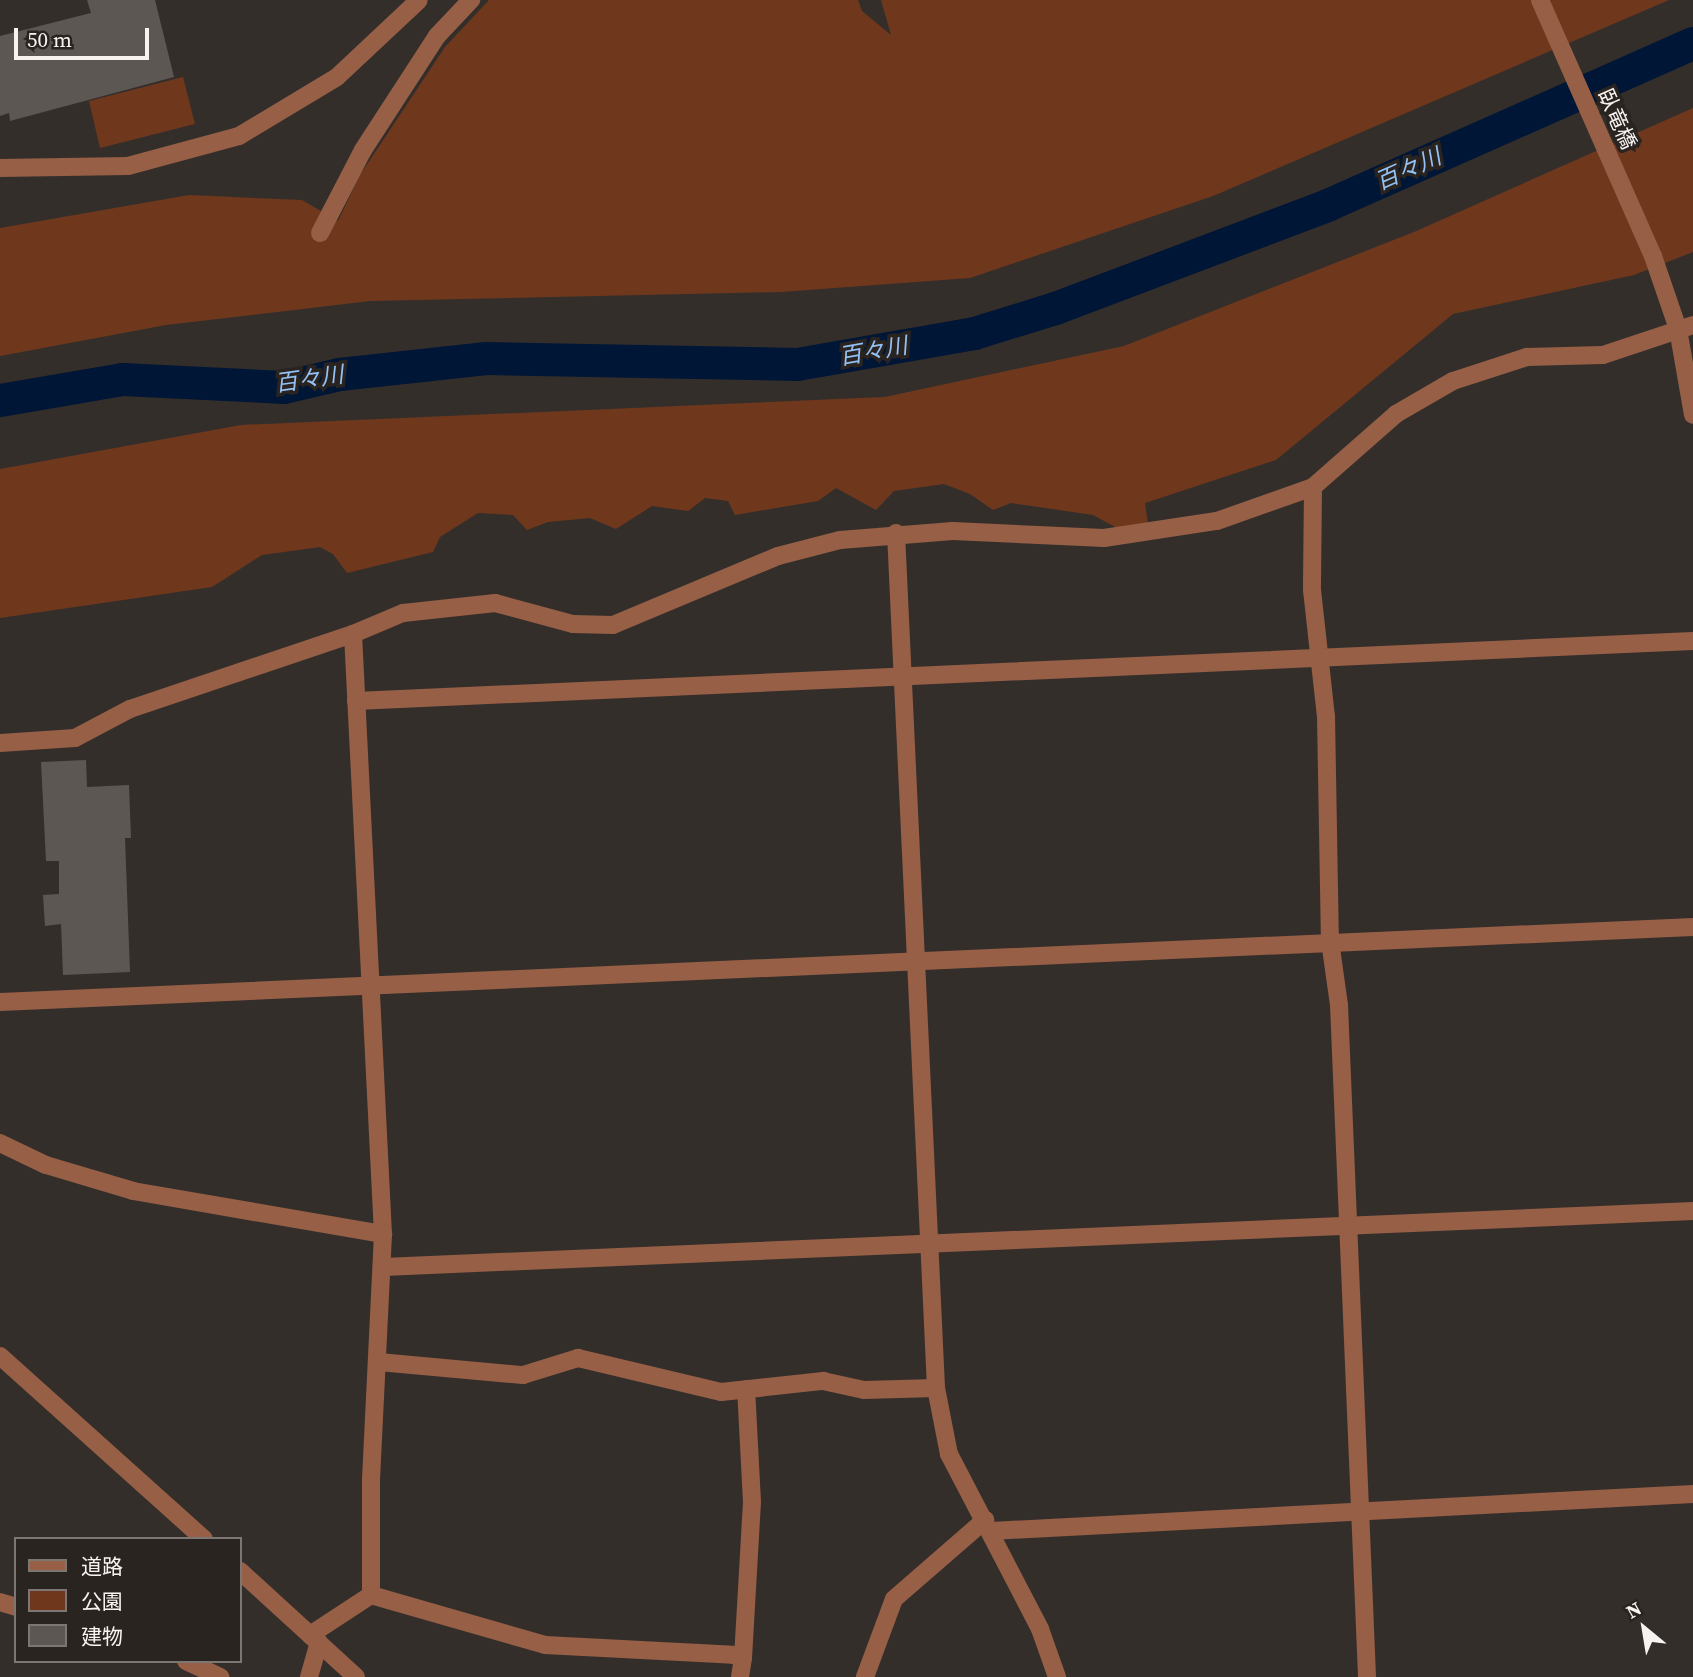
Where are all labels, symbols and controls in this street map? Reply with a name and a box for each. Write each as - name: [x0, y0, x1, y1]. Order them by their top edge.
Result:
- scale bar: [18, 14, 152, 58]
- text: 50 m: [27, 25, 72, 54]
- street label: 臥竜橋: [1593, 85, 1641, 153]
- water label: 百々川: [1371, 142, 1445, 196]
- water label: 百々川: [837, 331, 909, 371]
- water label: 百々川: [273, 361, 345, 397]
- legend: [14, 1537, 242, 1663]
- text: 道路: [81, 1552, 123, 1581]
- text: 公園: [81, 1587, 123, 1616]
- north arrow: [1609, 1593, 1679, 1663]
- text: N: [1621, 1595, 1646, 1625]
- text: 建物: [81, 1622, 123, 1651]

